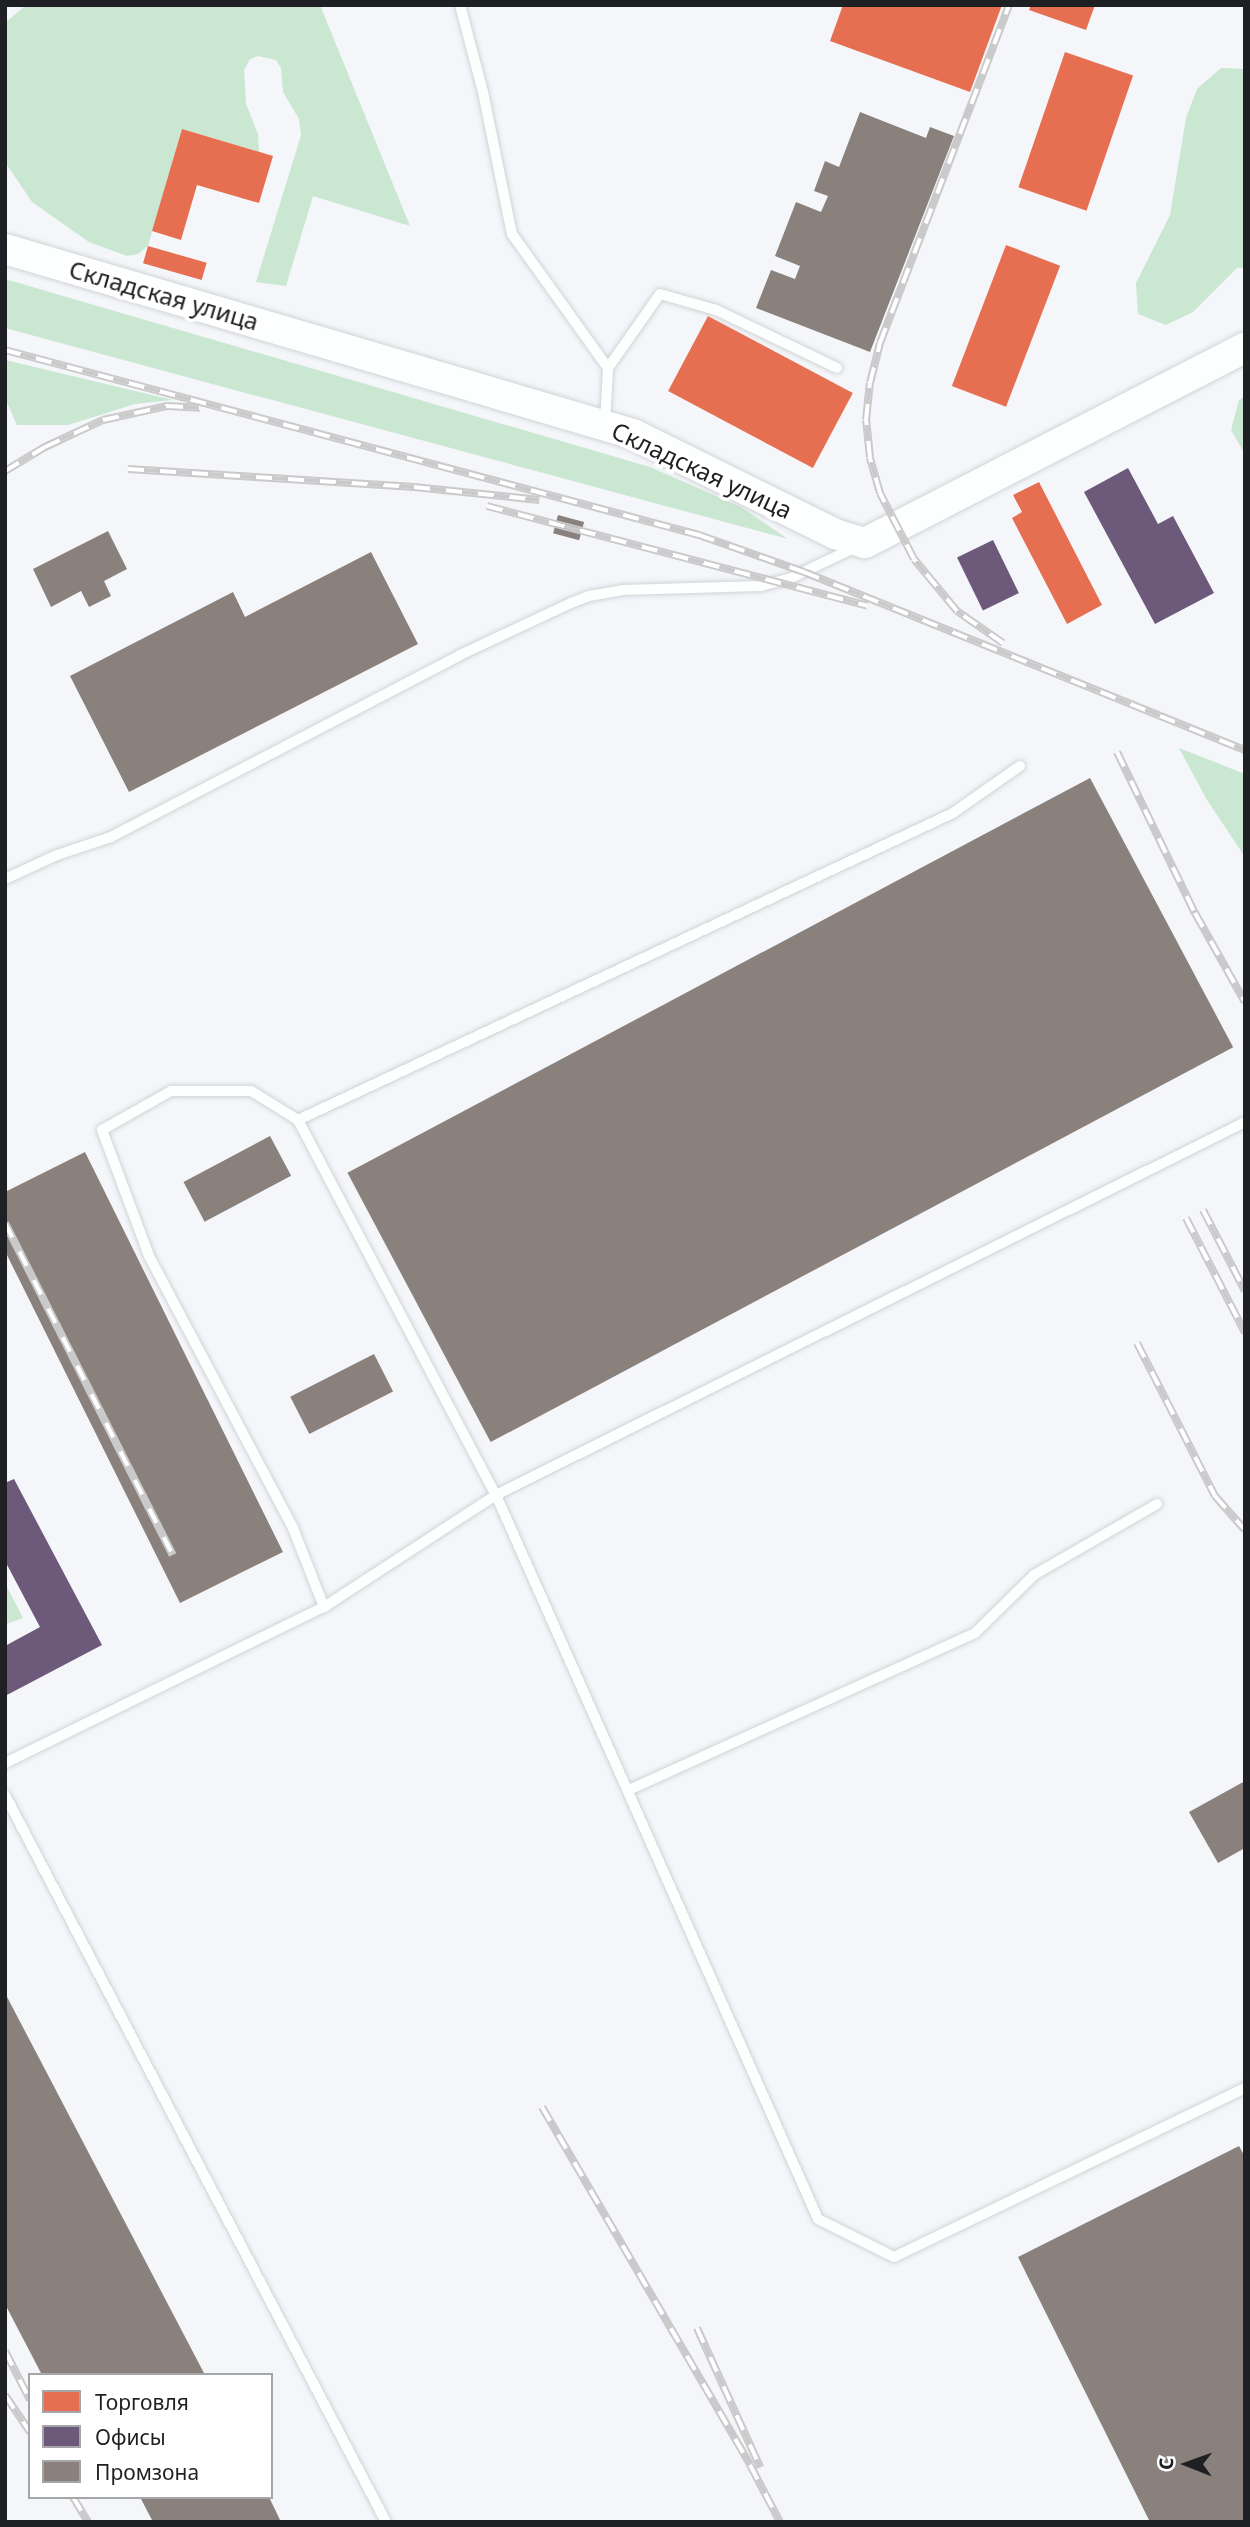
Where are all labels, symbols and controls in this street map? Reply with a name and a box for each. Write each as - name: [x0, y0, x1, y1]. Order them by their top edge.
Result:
- street label: Складская улица: [66, 254, 262, 336]
- street label: Складская улица: [607, 416, 797, 524]
- legend: [28, 2373, 273, 2499]
- text: Торговля: [95, 2388, 189, 2416]
- text: Офисы: [95, 2423, 166, 2451]
- north arrow: [1152, 2429, 1222, 2499]
- text: С: [1153, 2457, 1179, 2470]
- text: Промзона: [95, 2458, 199, 2486]

